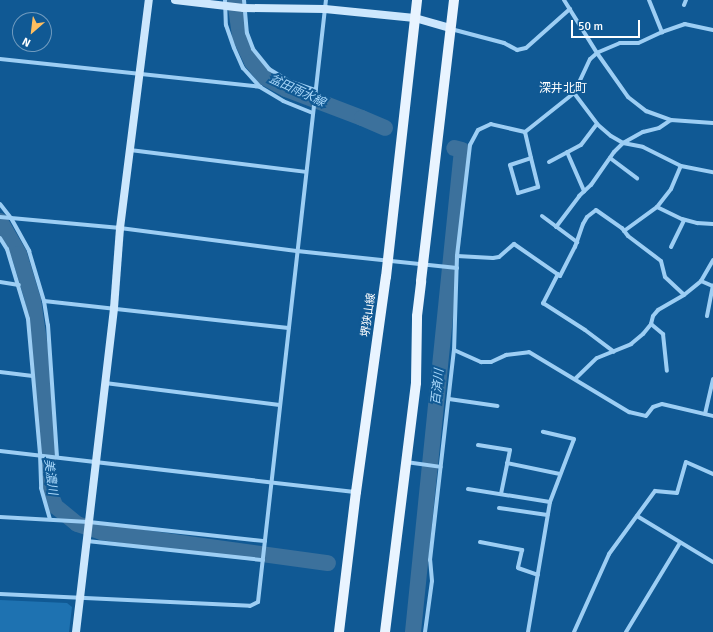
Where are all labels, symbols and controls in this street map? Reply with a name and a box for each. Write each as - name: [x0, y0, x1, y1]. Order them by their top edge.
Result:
- north arrow: [12, 12, 52, 52]
- scale bar: [573, 12, 642, 38]
- text: 50 m: [578, 19, 603, 34]
- text: N: [20, 35, 33, 50]
- water label: 盆田雨水線: [267, 72, 327, 110]
- district label: 深井北町: [539, 82, 587, 96]
- street label: 堺狭山線: [359, 292, 379, 338]
- water label: 百済川: [429, 368, 447, 406]
- water label: 美濃川: [41, 458, 59, 496]

